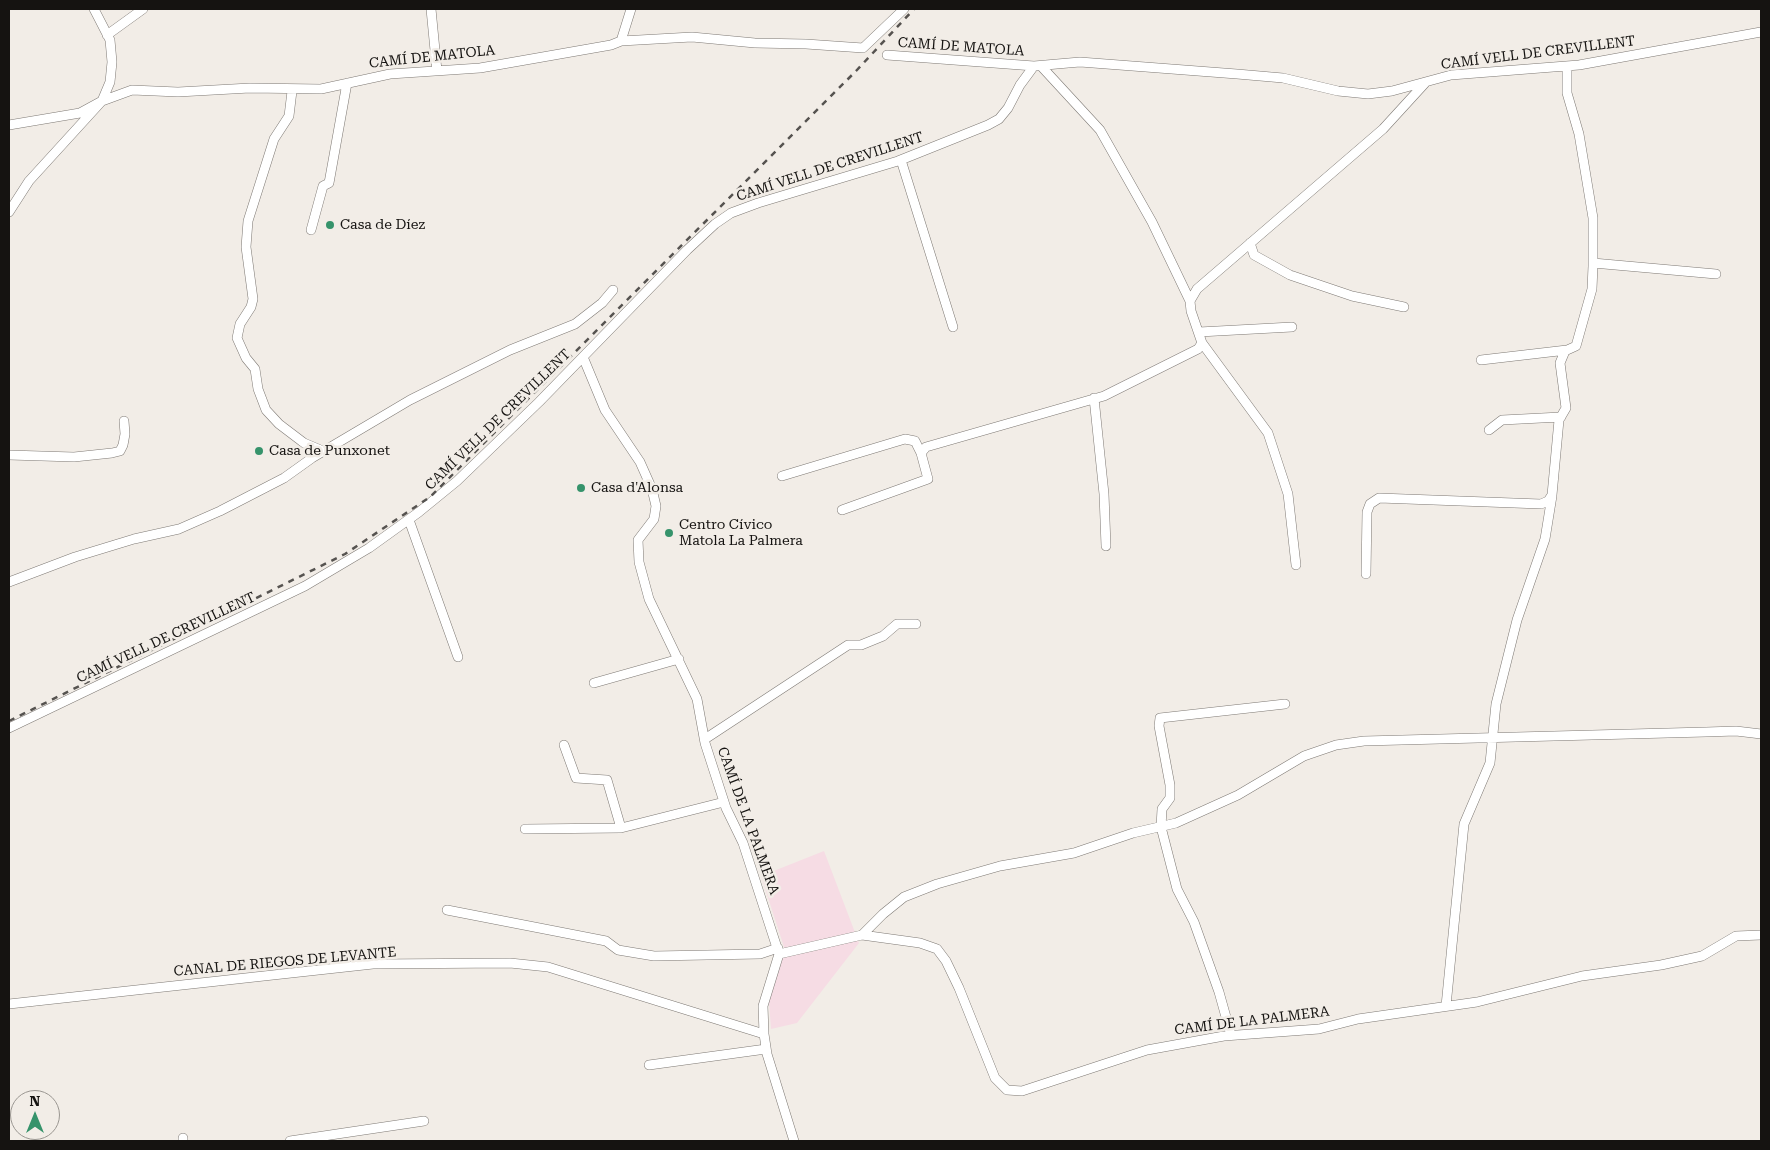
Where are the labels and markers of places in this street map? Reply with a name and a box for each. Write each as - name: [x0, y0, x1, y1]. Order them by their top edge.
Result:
- place label: Casa de Díez: [340, 217, 425, 233]
- marker: Casa de Díez: [324, 219, 336, 231]
- place label: Casa de Punxonet: [269, 443, 390, 459]
- marker: Casa de Punxonet: [253, 445, 265, 457]
- place label: Casa d'Alonsa: [591, 480, 683, 496]
- marker: Casa d'Alonsa: [575, 482, 587, 494]
- place label: Centro Cívico Matola La Palmera: [679, 517, 803, 550]
- marker: Centro Cívico Matola La Palmera: [663, 527, 675, 539]

